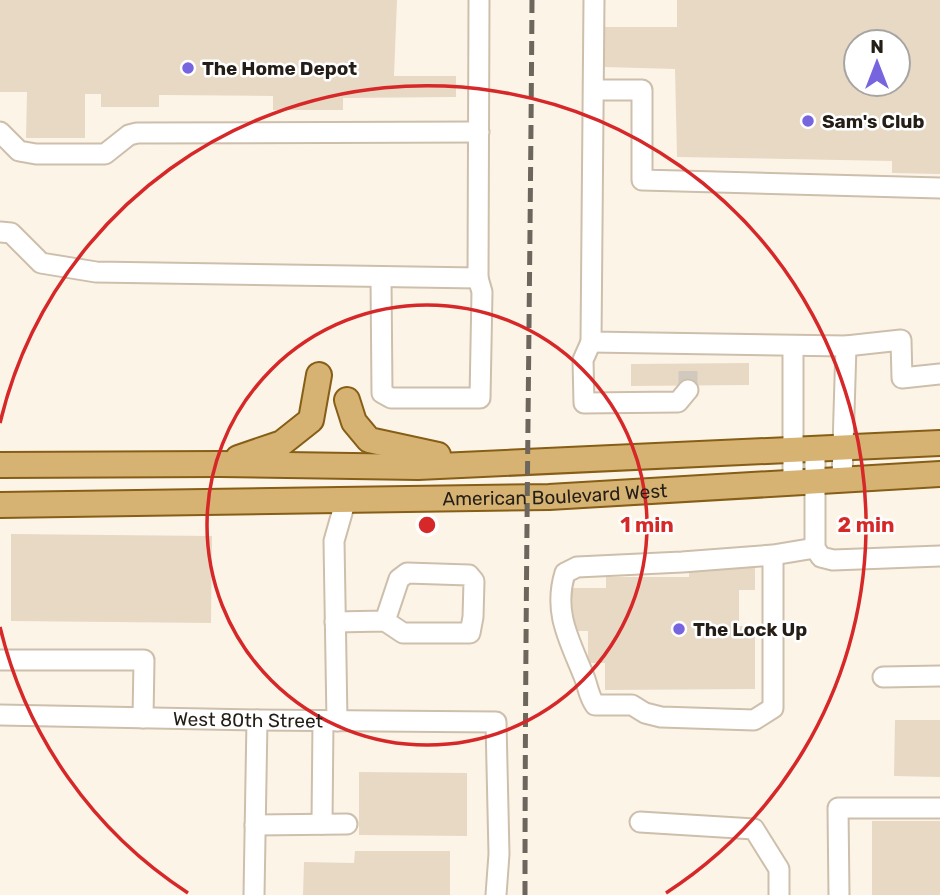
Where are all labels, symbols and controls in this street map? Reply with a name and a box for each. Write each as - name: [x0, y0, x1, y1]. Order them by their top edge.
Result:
- north arrow: [842, 28, 912, 98]
- text: N: [870, 35, 884, 58]
- place label: The Home Depot: [202, 57, 357, 80]
- marker: The Home Depot: [180, 60, 196, 76]
- place label: Sam's Club: [822, 110, 925, 133]
- marker: Sam's Club: [800, 113, 816, 129]
- street label: American Boulevard West: [442, 479, 669, 510]
- text: 1 min: [620, 512, 674, 537]
- text: 2 min: [838, 512, 894, 537]
- centre of rings: [415, 513, 439, 537]
- place label: The Lock Up: [693, 618, 807, 641]
- marker: The Lock Up: [671, 621, 687, 637]
- street label: West 80th Street: [173, 707, 324, 732]

